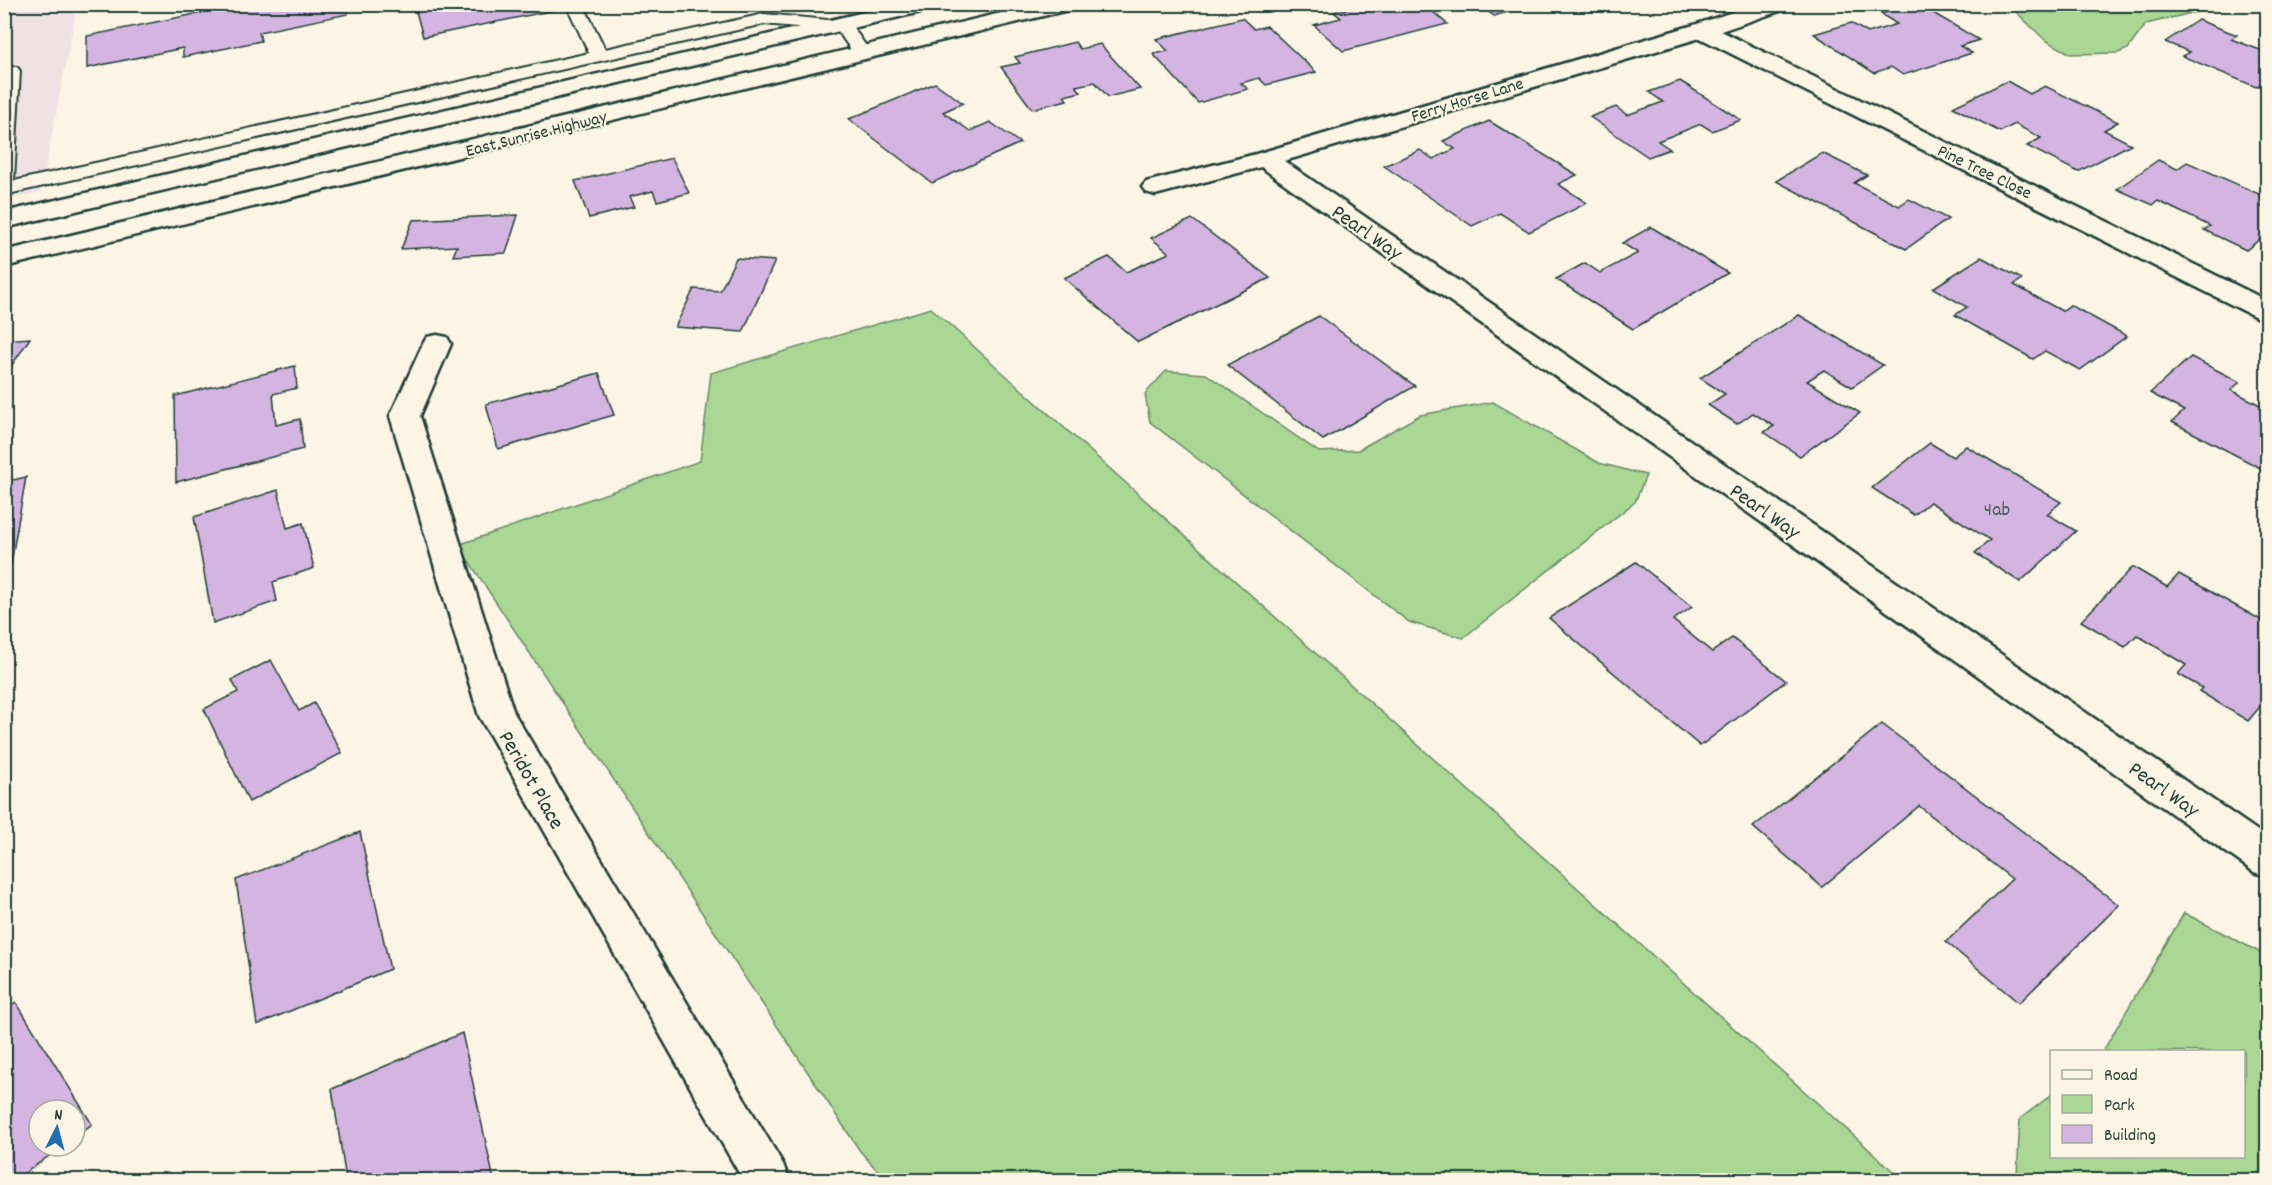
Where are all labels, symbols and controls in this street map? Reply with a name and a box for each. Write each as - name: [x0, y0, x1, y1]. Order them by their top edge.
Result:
- street label: Ferry Horse Lane: [1408, 72, 1527, 130]
- street label: East Sunrise Highway: [463, 106, 610, 165]
- street label: Pine Tree Close: [1932, 140, 2035, 207]
- street label: Pearl Way: [1324, 198, 1409, 270]
- street label: Pearl Way: [1722, 477, 1807, 549]
- house number: 4ab: [1984, 497, 2010, 525]
- street label: Peridot Place: [489, 726, 571, 836]
- street label: Pearl Way: [2121, 755, 2206, 827]
- legend: [2050, 1050, 2245, 1158]
- text: Road: [2104, 1064, 2138, 1089]
- text: Park: [2104, 1094, 2135, 1119]
- north arrow: [27, 1098, 87, 1158]
- text: N: [53, 1104, 64, 1127]
- text: Building: [2104, 1124, 2156, 1149]

